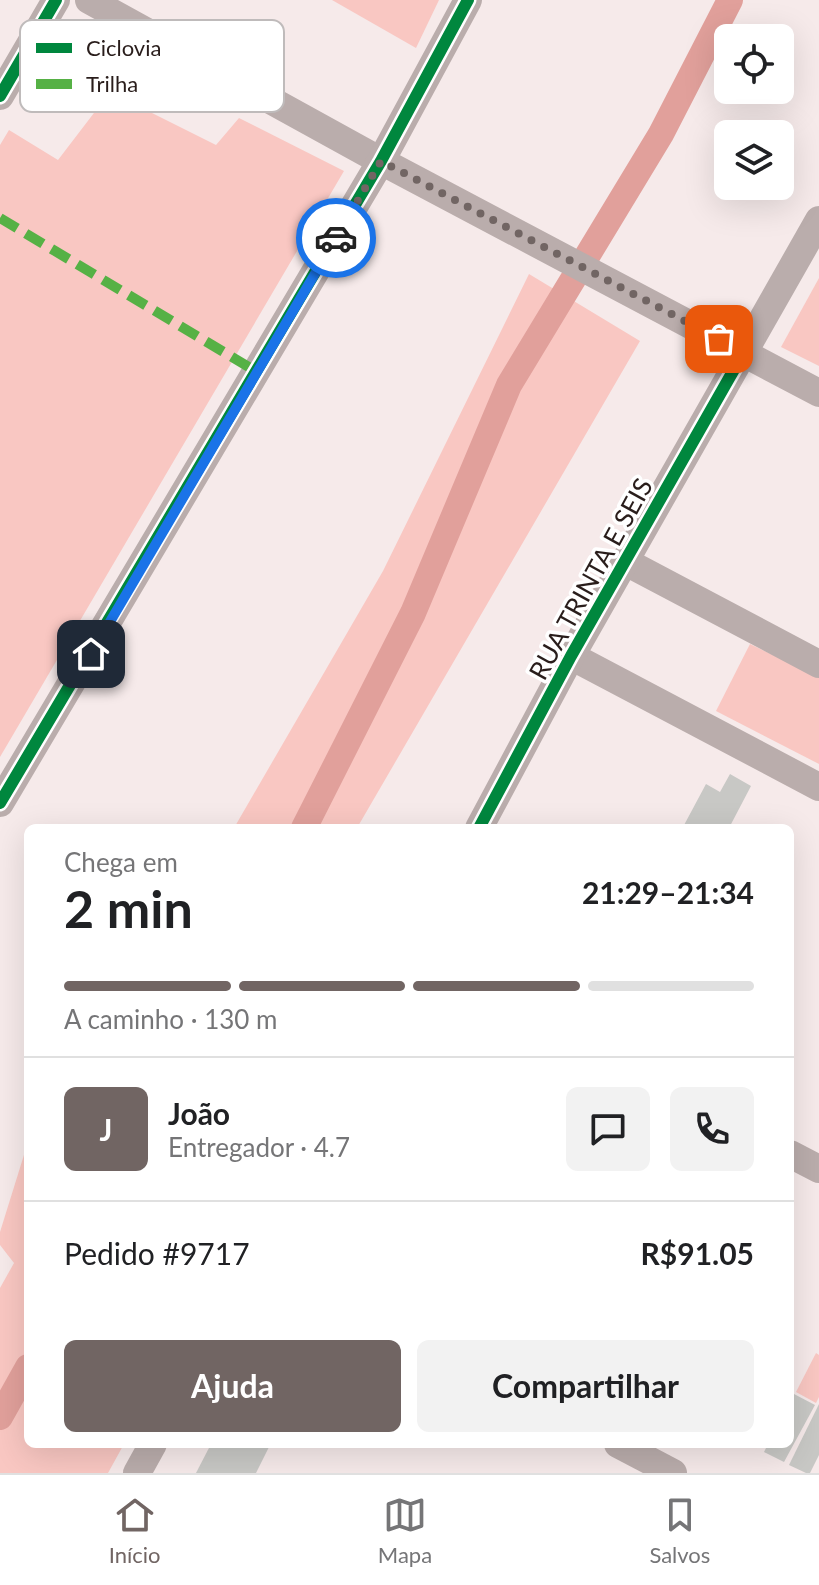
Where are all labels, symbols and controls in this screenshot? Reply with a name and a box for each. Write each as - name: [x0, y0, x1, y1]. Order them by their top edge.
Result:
- legend: [20, 20, 284, 112]
- map controls: [714, 24, 794, 200]
- button: locate: [714, 24, 794, 104]
- text: Ciclovia: [86, 34, 161, 61]
- text: Trilha: [86, 70, 138, 97]
- button: layers: [714, 120, 794, 200]
- courier: [296, 198, 376, 278]
- icon: car: [314, 216, 358, 260]
- pin: [685, 305, 753, 373]
- icon: bag: [697, 317, 741, 361]
- street label: RUA TRINTA E SEIS: [522, 472, 659, 685]
- pin: [57, 620, 125, 688]
- icon: home: [69, 632, 113, 676]
- text: Chega em: [64, 846, 178, 878]
- text: 21:29–21:34: [582, 874, 754, 910]
- text: 2 min: [64, 877, 193, 939]
- text: A caminho · 130 m: [64, 1003, 277, 1035]
- button: chat: [566, 1087, 650, 1171]
- button: phone: [670, 1087, 754, 1171]
- text: João: [168, 1095, 230, 1131]
- text: J: [100, 1111, 112, 1147]
- text: Entregador · 4.7: [168, 1131, 350, 1163]
- text: Pedido #9717: [64, 1235, 250, 1271]
- text: R$91.05: [641, 1235, 754, 1271]
- button: Ajuda: [64, 1340, 401, 1432]
- button: Compartilhar: [417, 1340, 754, 1432]
- tab: Início: [109, 1493, 160, 1568]
- tab: Mapa: [378, 1493, 432, 1568]
- tab: Salvos: [649, 1493, 710, 1568]

